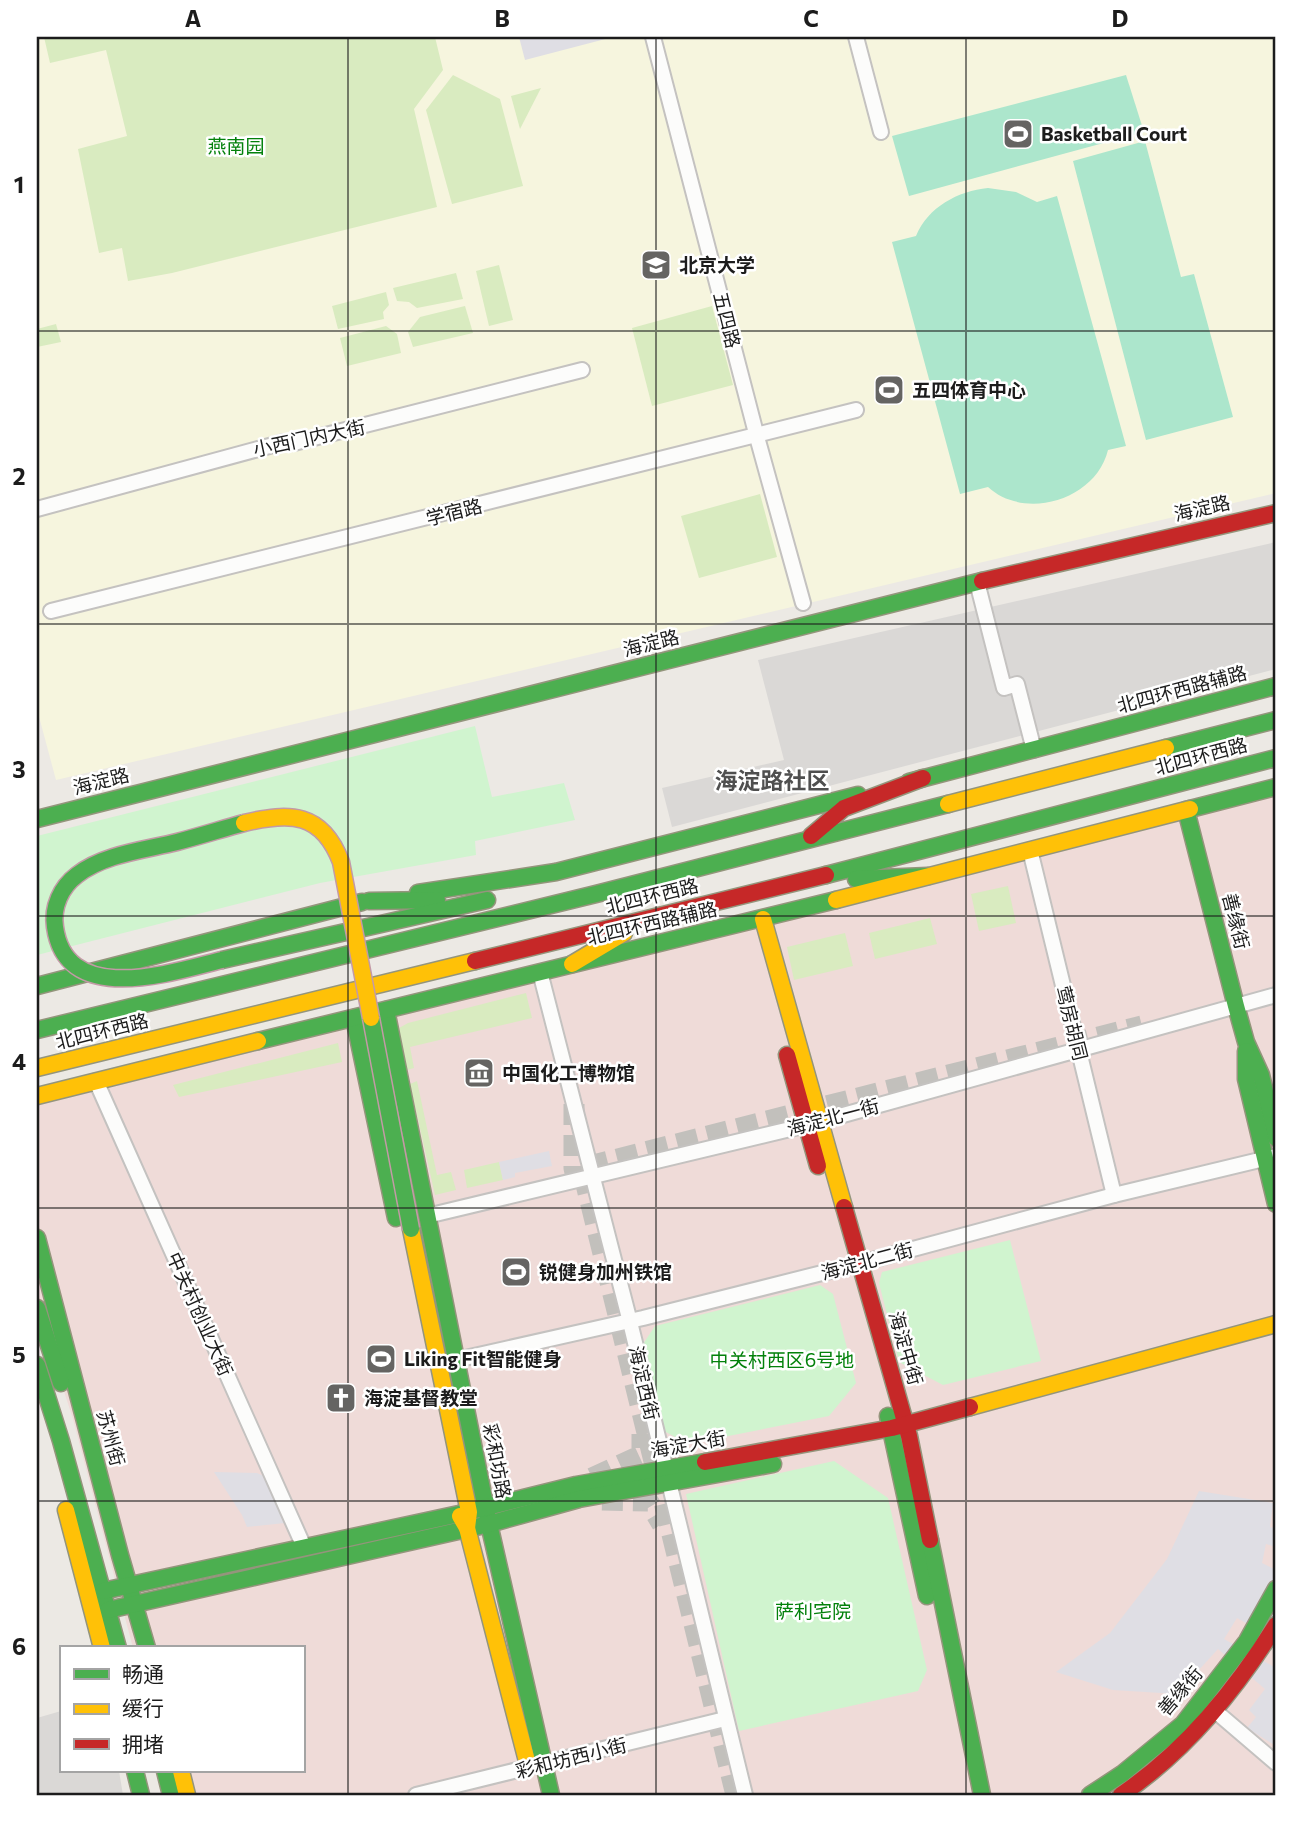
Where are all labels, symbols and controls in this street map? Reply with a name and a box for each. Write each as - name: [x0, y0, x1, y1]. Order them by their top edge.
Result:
- text: A: [185, 4, 202, 32]
- text: B: [494, 4, 510, 32]
- text: C: [803, 4, 819, 32]
- text: D: [1112, 4, 1129, 32]
- sports icon: Basketball Court: [1001, 117, 1035, 151]
- place label: Basketball Court: [1041, 122, 1187, 145]
- park label: 燕南园: [207, 134, 265, 157]
- text: 1: [14, 170, 24, 198]
- school or university icon: 北京大学: [639, 248, 673, 282]
- place label: 北京大学: [679, 253, 755, 276]
- street label: 五四路: [709, 289, 746, 350]
- sports icon: 五四体育中心: [872, 373, 906, 407]
- place label: 五四体育中心: [912, 378, 1026, 401]
- street label: 小西门内大街: [251, 414, 367, 461]
- text: 2: [12, 462, 26, 490]
- street label: 海淀路: [1172, 490, 1232, 525]
- street label: 学宿路: [423, 493, 484, 530]
- street label: 海淀路: [620, 624, 681, 661]
- street label: 北四环西路辅路: [1115, 660, 1249, 717]
- street label: 北四环西路: [1152, 732, 1250, 779]
- text: 3: [12, 755, 26, 783]
- street label: 海淀路: [70, 762, 131, 799]
- district label: 海淀路社区: [715, 766, 830, 794]
- street label: 北四环西路: [603, 873, 701, 918]
- street label: 善缘街: [1218, 890, 1255, 951]
- street label: 北四环西路辅路: [584, 896, 719, 949]
- street label: 莺房胡同: [1052, 983, 1093, 1063]
- street label: 北四环西路: [53, 1008, 151, 1053]
- text: 4: [12, 1047, 26, 1075]
- museum icon: 中国化工博物馆: [462, 1056, 496, 1090]
- place label: 中国化工博物馆: [502, 1061, 635, 1084]
- street label: 海淀北一街: [784, 1093, 882, 1140]
- street label: 海淀北二街: [818, 1237, 916, 1284]
- street label: 中关村创业大街: [163, 1248, 238, 1379]
- sports icon: 锐健身加州铁馆: [499, 1255, 533, 1289]
- place label: 锐健身加州铁馆: [539, 1260, 672, 1283]
- street label: 海淀中街: [885, 1308, 928, 1388]
- text: 5: [12, 1340, 26, 1368]
- sports icon: Liking Fit智能健身: [364, 1342, 398, 1376]
- street label: 海淀西街: [625, 1343, 664, 1423]
- place label: Liking Fit智能健身: [404, 1347, 562, 1370]
- park label: 中关村西区6号地: [710, 1348, 854, 1371]
- church icon: 海淀基督教堂: [324, 1381, 358, 1415]
- place label: 海淀基督教堂: [364, 1386, 478, 1409]
- street label: 苏州街: [93, 1407, 130, 1468]
- street label: 彩和坊路: [479, 1421, 516, 1500]
- street label: 海淀大街: [648, 1426, 727, 1461]
- park label: 萨利宅院: [775, 1599, 851, 1622]
- text: 6: [12, 1632, 26, 1660]
- legend: [60, 1646, 304, 1772]
- text: 畅通: [122, 1661, 164, 1686]
- street label: 善缘街: [1152, 1661, 1207, 1720]
- text: 缓行: [122, 1695, 164, 1720]
- text: 拥堵: [122, 1731, 164, 1756]
- street label: 彩和坊西小街: [513, 1733, 629, 1782]

